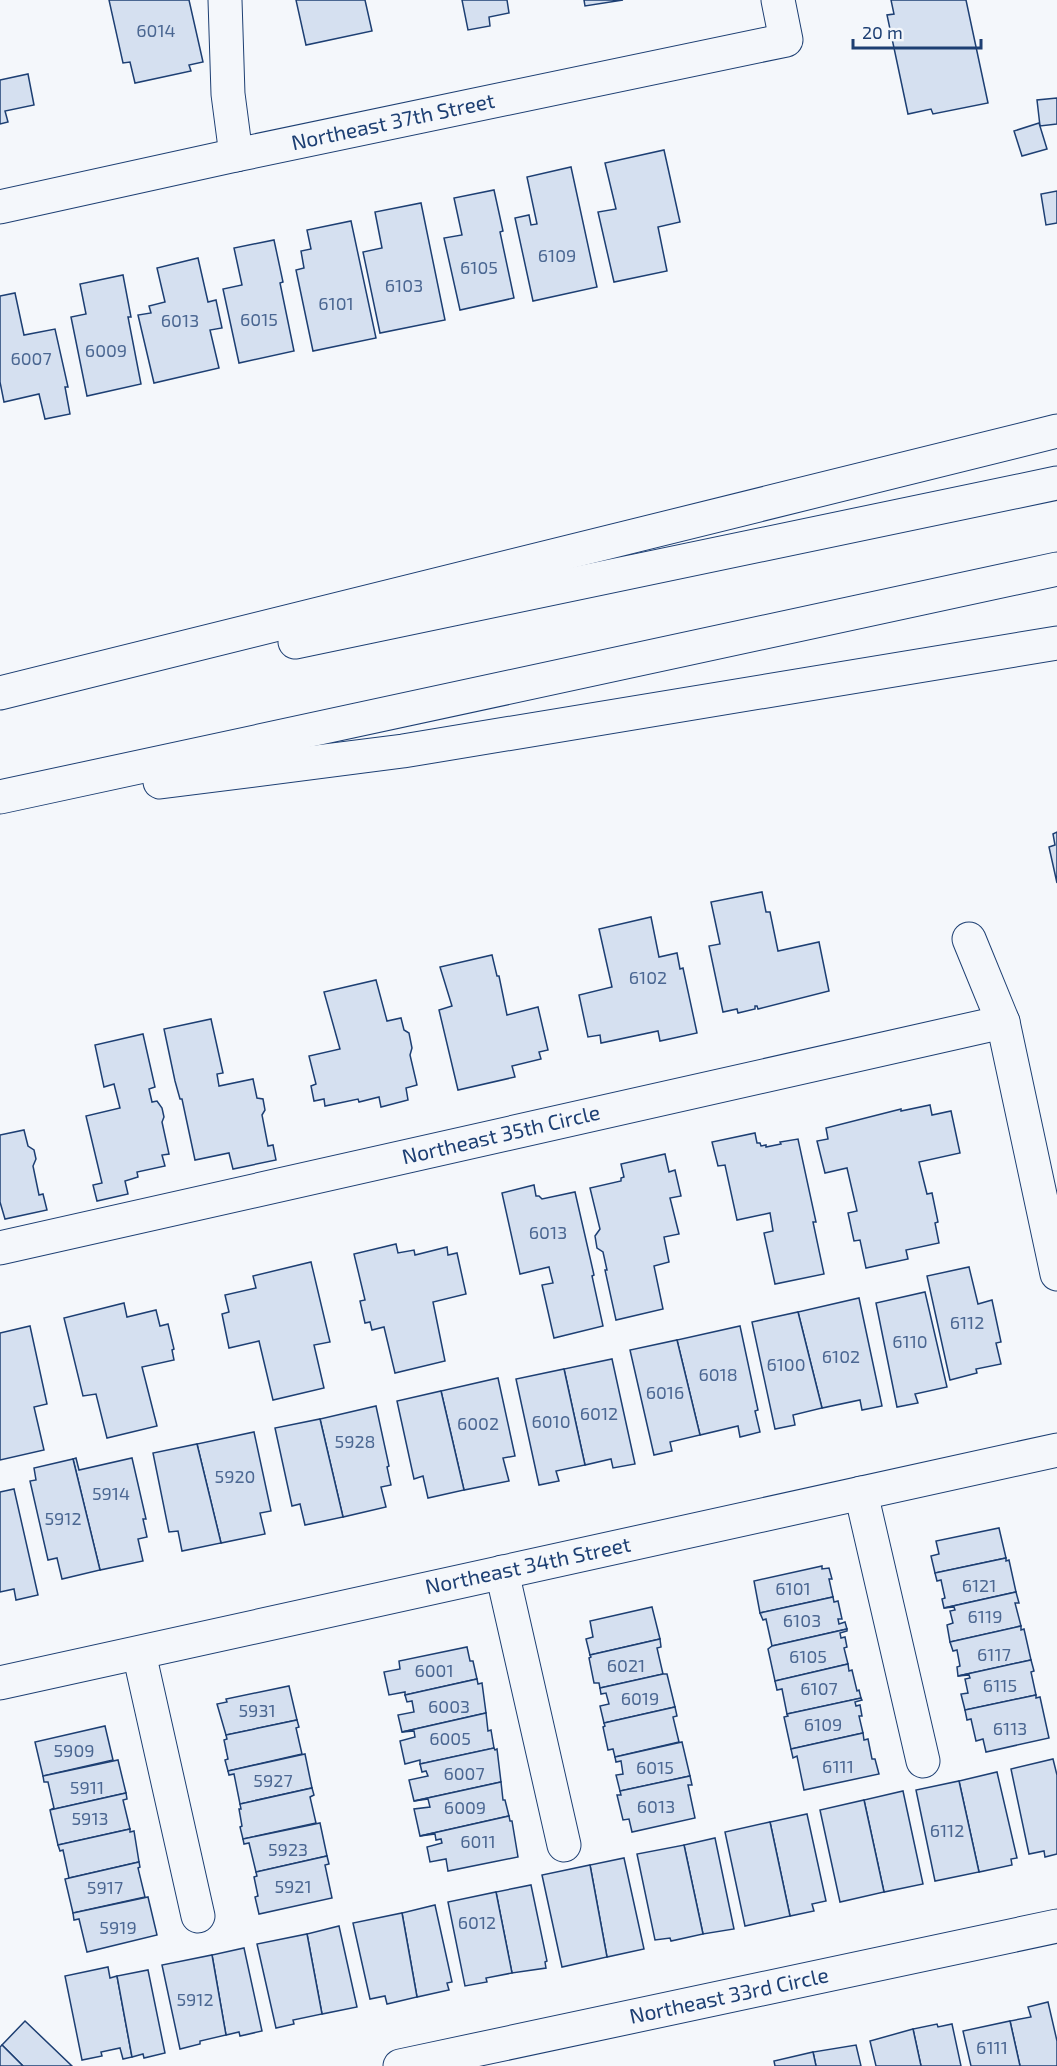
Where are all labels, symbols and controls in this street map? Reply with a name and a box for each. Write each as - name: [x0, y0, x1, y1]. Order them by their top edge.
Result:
- scale bar: [853, 12, 980, 50]
- house number: 6014: [136, 19, 176, 41]
- text: 20 m: [862, 21, 903, 43]
- street label: Northeast 37th Street: [289, 87, 497, 154]
- house number: 6109: [538, 244, 576, 266]
- house number: 6105: [460, 256, 498, 278]
- house number: 6103: [385, 274, 423, 296]
- house number: 6101: [318, 292, 354, 314]
- house number: 6015: [240, 308, 278, 330]
- house number: 6013: [161, 309, 199, 331]
- house number: 6009: [85, 339, 127, 361]
- house number: 6007: [10, 347, 52, 369]
- house number: 6102: [629, 966, 667, 988]
- street label: Northeast 35th Circle: [399, 1099, 602, 1168]
- house number: 6013: [529, 1221, 567, 1243]
- house number: 6112: [950, 1311, 984, 1333]
- house number: 6110: [892, 1330, 928, 1352]
- house number: 6102: [822, 1345, 860, 1367]
- house number: 6100: [766, 1353, 806, 1375]
- house number: 6018: [698, 1363, 738, 1385]
- house number: 6016: [646, 1381, 684, 1403]
- house number: 6012: [580, 1402, 618, 1424]
- house number: 6010: [531, 1410, 571, 1432]
- house number: 6002: [457, 1412, 499, 1434]
- house number: 5928: [335, 1430, 376, 1452]
- house number: 5920: [215, 1465, 255, 1487]
- house number: 5914: [92, 1482, 130, 1504]
- house number: 5912: [44, 1507, 82, 1529]
- street label: Northeast 34th Street: [423, 1531, 633, 1599]
- house number: 6121: [962, 1574, 996, 1596]
- house number: 6101: [775, 1577, 811, 1599]
- house number: 6119: [968, 1605, 1002, 1627]
- house number: 6103: [783, 1609, 821, 1631]
- house number: 6117: [977, 1643, 1011, 1665]
- house number: 6105: [789, 1645, 827, 1667]
- house number: 6021: [607, 1654, 645, 1676]
- house number: 6001: [414, 1659, 454, 1681]
- house number: 6115: [983, 1674, 1017, 1696]
- house number: 6107: [800, 1677, 838, 1699]
- house number: 6019: [621, 1687, 659, 1709]
- house number: 6003: [428, 1695, 470, 1717]
- house number: 5931: [238, 1699, 276, 1721]
- house number: 6109: [804, 1713, 842, 1735]
- house number: 6113: [993, 1717, 1027, 1739]
- house number: 6005: [429, 1727, 471, 1749]
- house number: 5909: [53, 1739, 95, 1761]
- house number: 6111: [822, 1755, 854, 1777]
- house number: 6015: [636, 1756, 674, 1778]
- house number: 6007: [443, 1762, 485, 1784]
- house number: 5927: [253, 1769, 293, 1791]
- house number: 5911: [70, 1776, 104, 1798]
- house number: 6013: [637, 1795, 675, 1817]
- house number: 6009: [444, 1796, 486, 1818]
- house number: 5913: [71, 1807, 109, 1829]
- house number: 6112: [930, 1819, 964, 1841]
- house number: 6011: [460, 1830, 496, 1852]
- house number: 5923: [268, 1838, 308, 1860]
- house number: 5921: [274, 1875, 312, 1897]
- house number: 5917: [87, 1876, 123, 1898]
- house number: 6012: [458, 1911, 496, 1933]
- house number: 5919: [99, 1916, 137, 1938]
- street label: Northeast 33rd Circle: [627, 1961, 831, 2028]
- house number: 5912: [176, 1988, 214, 2010]
- house number: 6111: [976, 2036, 1008, 2058]

